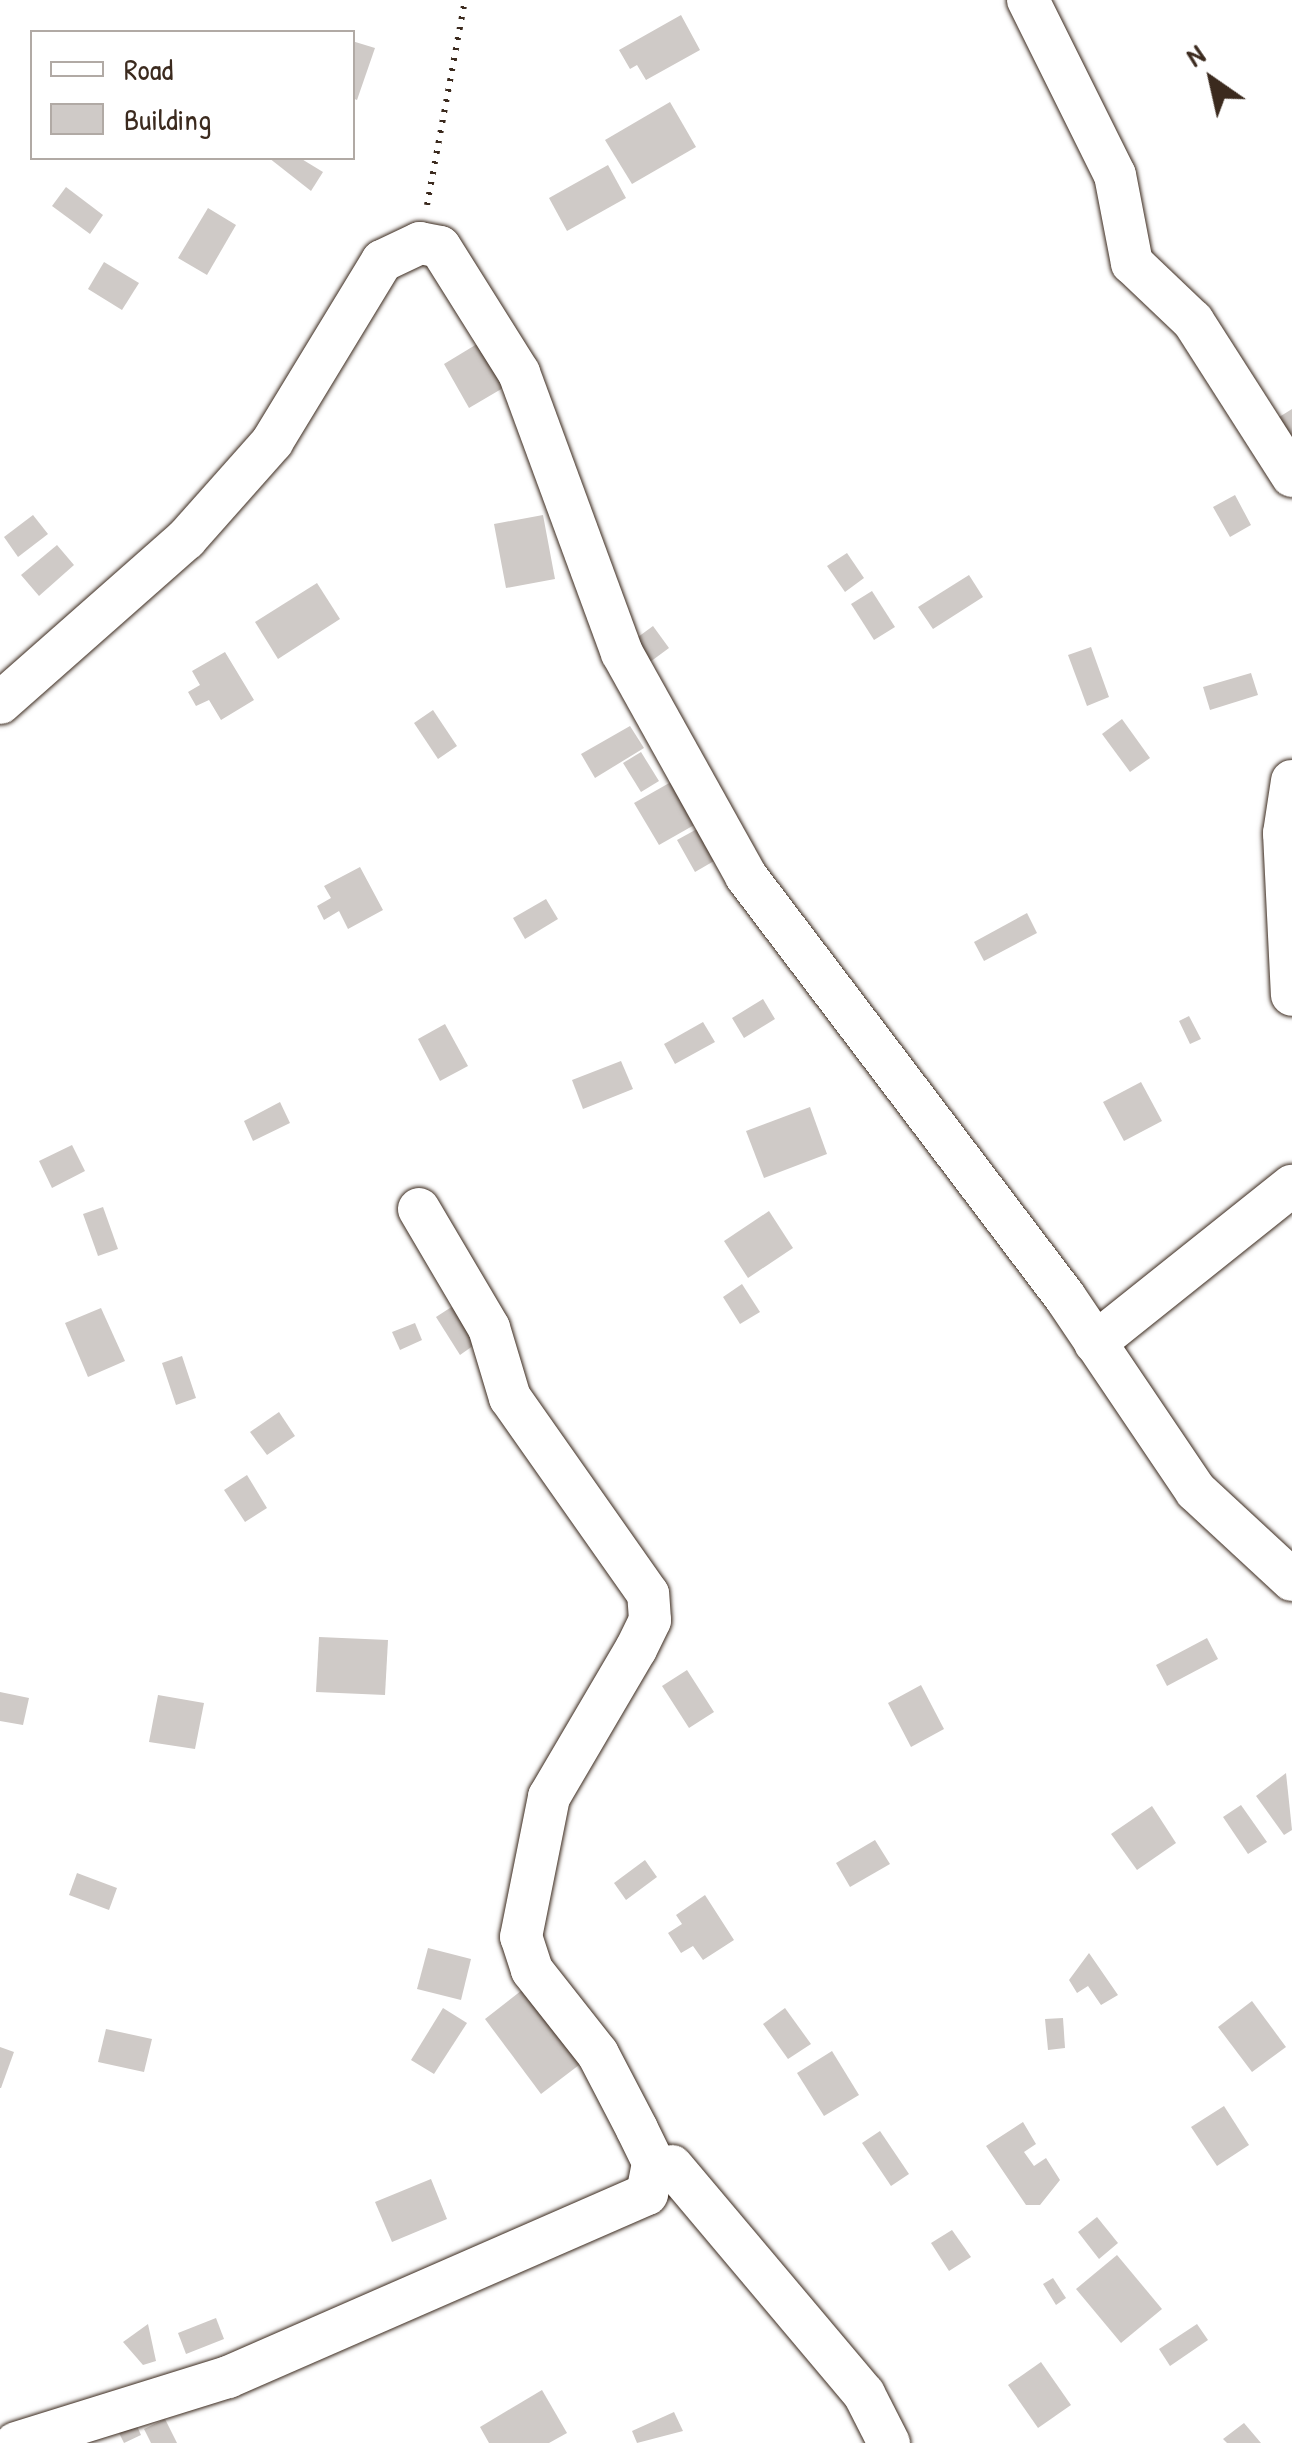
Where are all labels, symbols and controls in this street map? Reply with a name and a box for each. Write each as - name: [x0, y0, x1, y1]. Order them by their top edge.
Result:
- legend: [30, 30, 355, 160]
- north arrow: [1162, 30, 1262, 130]
- text: N: [1178, 35, 1212, 75]
- text: Road: [124, 49, 173, 89]
- text: Building: [124, 99, 211, 139]

